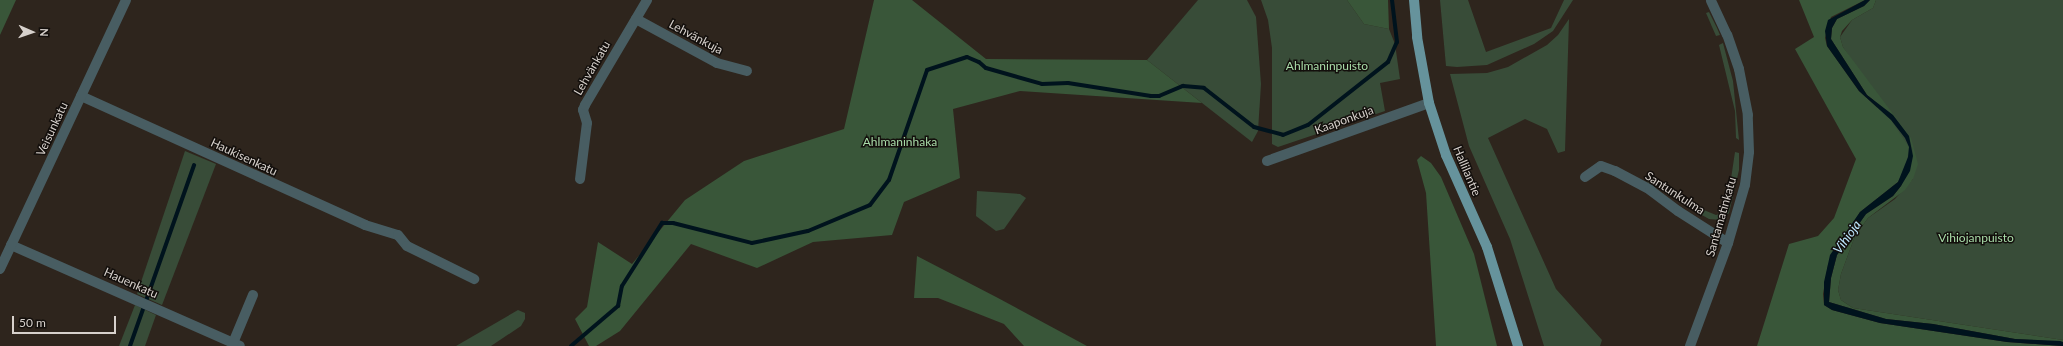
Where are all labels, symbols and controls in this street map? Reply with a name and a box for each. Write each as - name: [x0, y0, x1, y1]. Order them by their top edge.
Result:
- north arrow: [12, 12, 52, 52]
- street label: Lehvänkuja: [667, 17, 725, 57]
- text: N: [38, 28, 51, 37]
- street label: Lehvänkatu: [571, 38, 613, 98]
- park label: Ahlmaninpuisto: [1286, 59, 1368, 73]
- street label: Veisunkatu: [33, 100, 71, 158]
- street label: Kaaponkuja: [1313, 103, 1375, 137]
- street label: Haukisenkatu: [208, 135, 280, 179]
- park label: Ahlmaninhaka: [863, 135, 937, 149]
- street label: Hallilantie: [1450, 144, 1484, 198]
- street label: Santunkulma: [1643, 168, 1707, 218]
- street label: Santamatinkatu: [1703, 176, 1739, 258]
- water label: Vihioja: [1830, 217, 1864, 257]
- park label: Vihiojanpuisto: [1938, 231, 2014, 245]
- street label: Hauenkatu: [102, 265, 160, 301]
- scale bar: [14, 308, 118, 334]
- text: 50 m: [19, 315, 46, 330]

